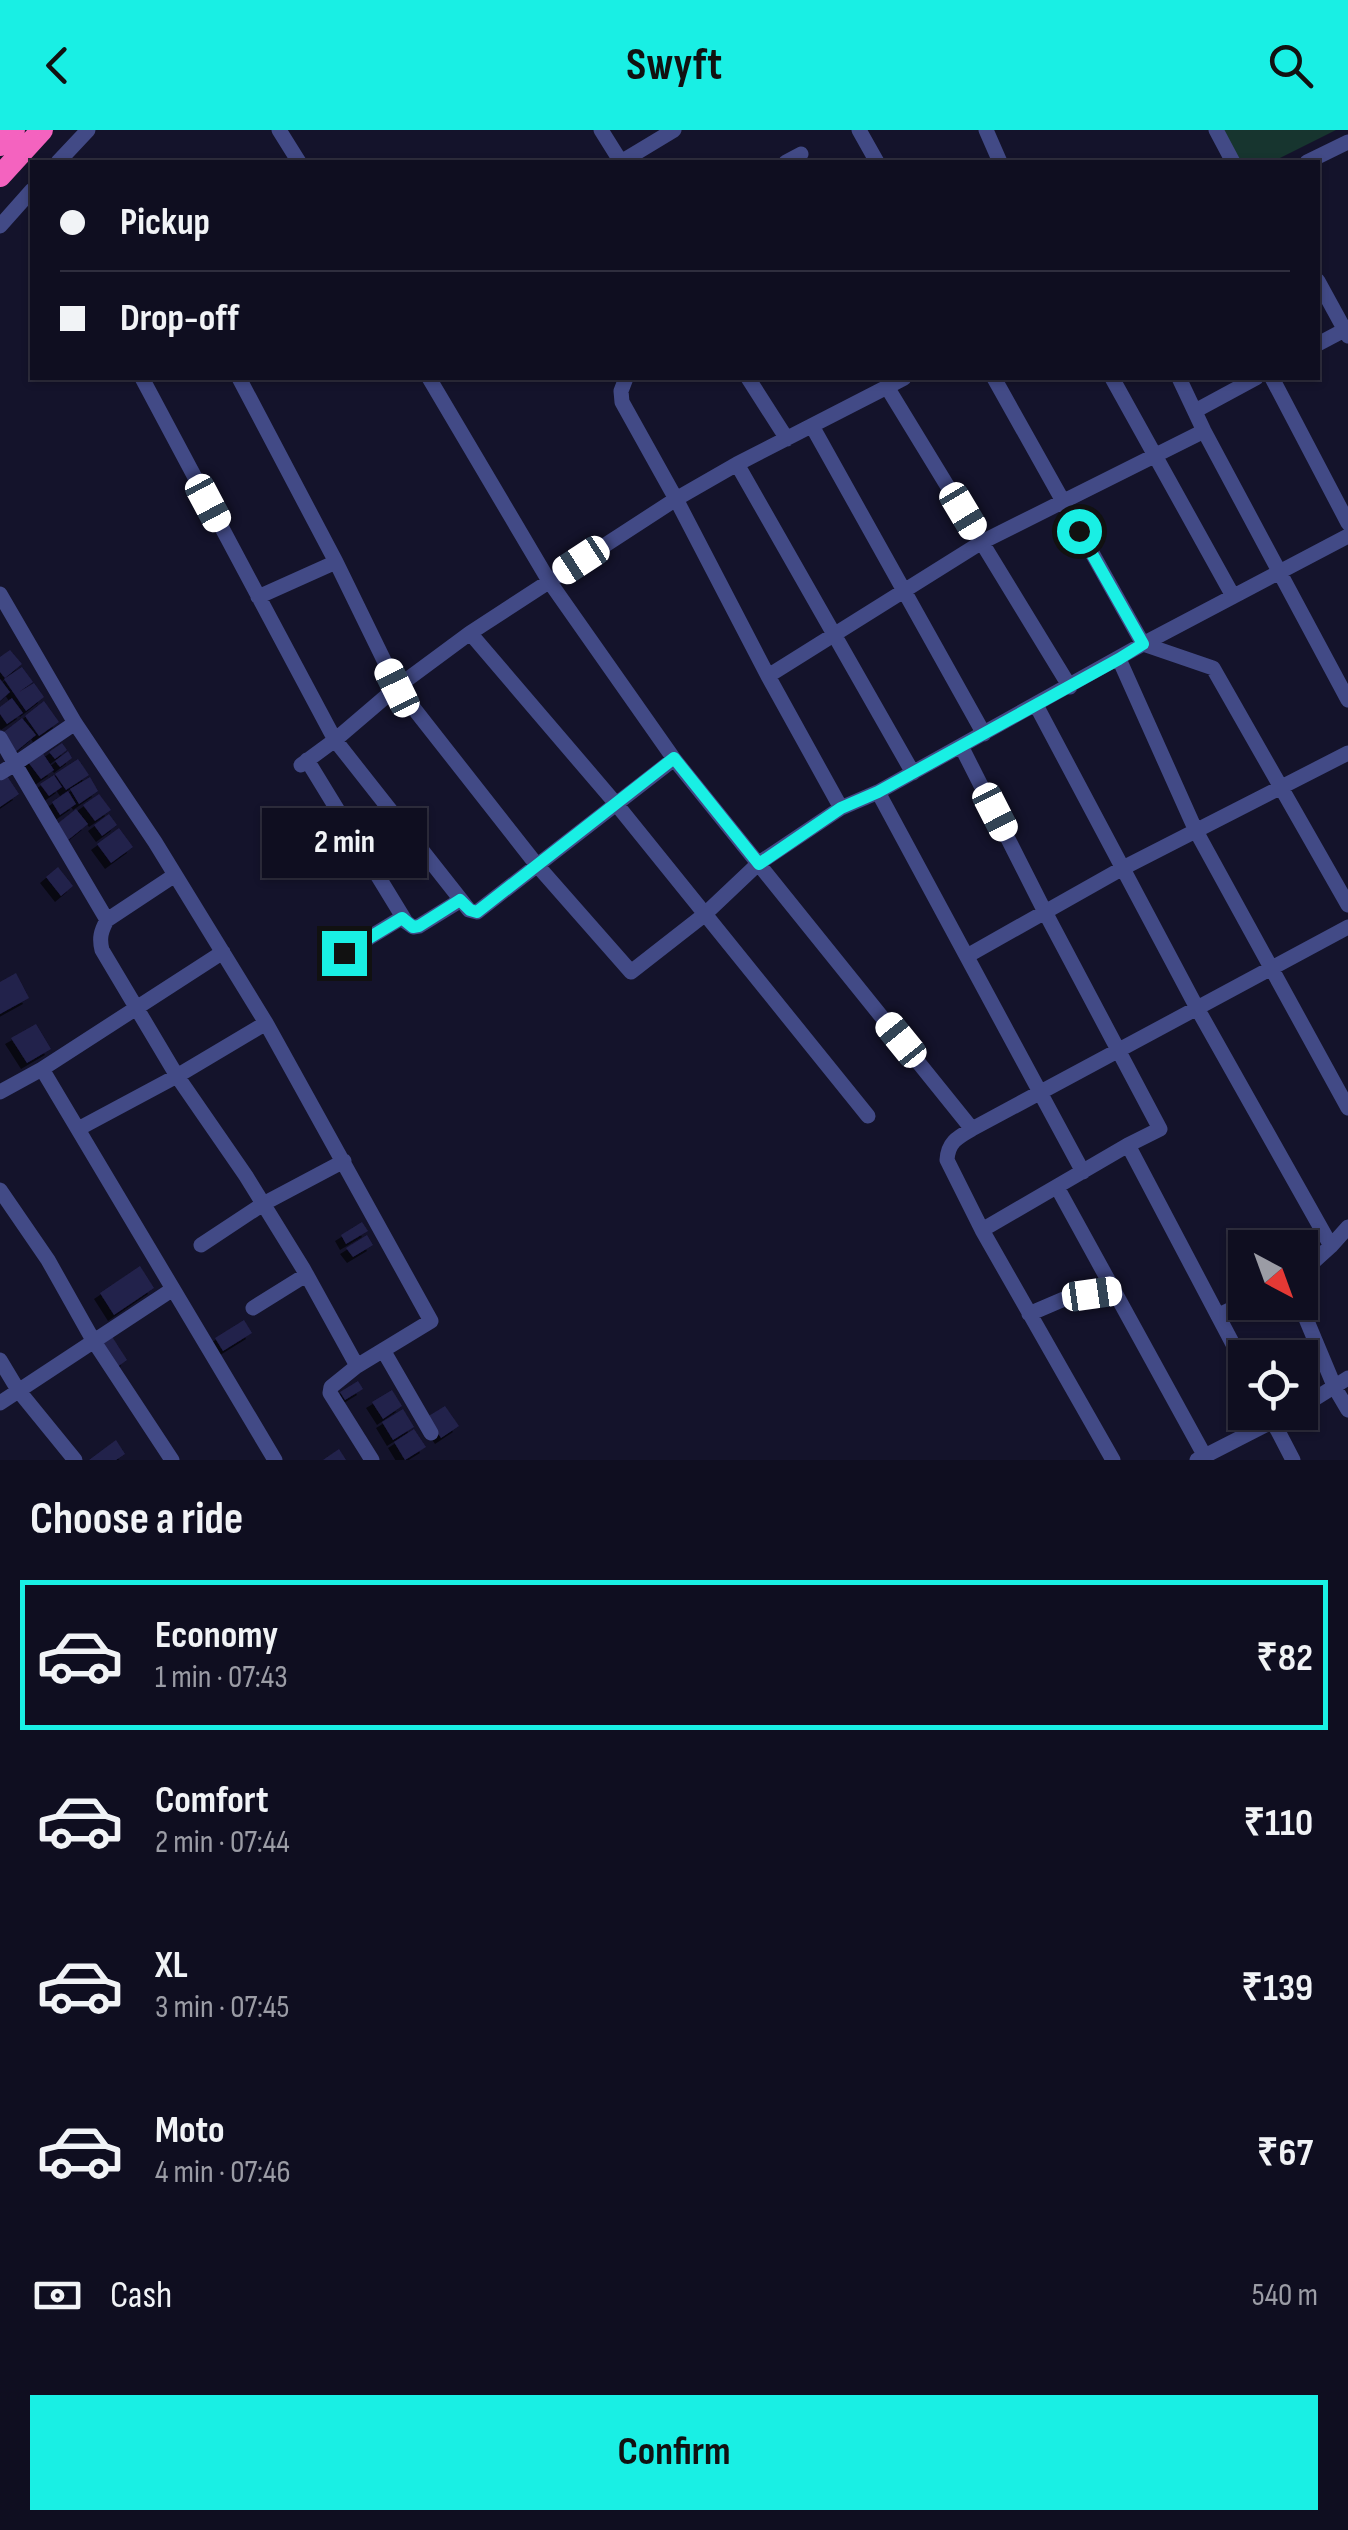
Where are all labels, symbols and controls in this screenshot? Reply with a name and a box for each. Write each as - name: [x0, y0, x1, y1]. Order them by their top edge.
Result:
- icon: back: [30, 38, 85, 93]
- text: Swyft: [626, 38, 722, 93]
- icon: search: [1263, 38, 1318, 93]
- text: Pickup: [120, 200, 210, 245]
- text: Drop-off: [120, 296, 239, 341]
- car: [181, 469, 235, 537]
- car: [935, 478, 991, 544]
- route start: [1057, 509, 1102, 554]
- car: [548, 531, 614, 589]
- car: [370, 654, 424, 722]
- car: [968, 778, 1022, 846]
- callout: 2 min: [262, 808, 426, 878]
- text: 2 min: [314, 823, 375, 862]
- route end: [322, 931, 367, 976]
- car: [870, 1007, 932, 1073]
- north arrow: [1228, 1230, 1318, 1320]
- map controls: [1228, 1230, 1318, 1430]
- car: [1060, 1275, 1124, 1313]
- button: locate: [1228, 1340, 1318, 1430]
- text: Choose a ride: [30, 1492, 243, 1547]
- icon: car: [35, 1610, 125, 1700]
- text: Economy: [155, 1613, 278, 1658]
- text: ₹82: [1256, 1636, 1313, 1681]
- text: 1 min · 07:43: [155, 1658, 288, 1697]
- icon: car: [35, 1775, 125, 1865]
- text: Comfort: [155, 1778, 269, 1823]
- text: ₹110: [1243, 1801, 1313, 1846]
- text: 2 min · 07:44: [155, 1823, 290, 1862]
- icon: car: [35, 1940, 125, 2030]
- text: XL: [155, 1943, 188, 1988]
- text: ₹139: [1241, 1966, 1313, 2011]
- text: 3 min · 07:45: [155, 1988, 289, 2027]
- icon: car: [35, 2105, 125, 2195]
- text: Moto: [155, 2108, 225, 2153]
- text: ₹67: [1257, 2131, 1313, 2176]
- text: 4 min · 07:46: [155, 2153, 290, 2192]
- icon: cash: [30, 2268, 85, 2323]
- text: Cash: [110, 2273, 172, 2318]
- text: 540 m: [1252, 2276, 1318, 2315]
- button: Confirm: [30, 2395, 1318, 2510]

